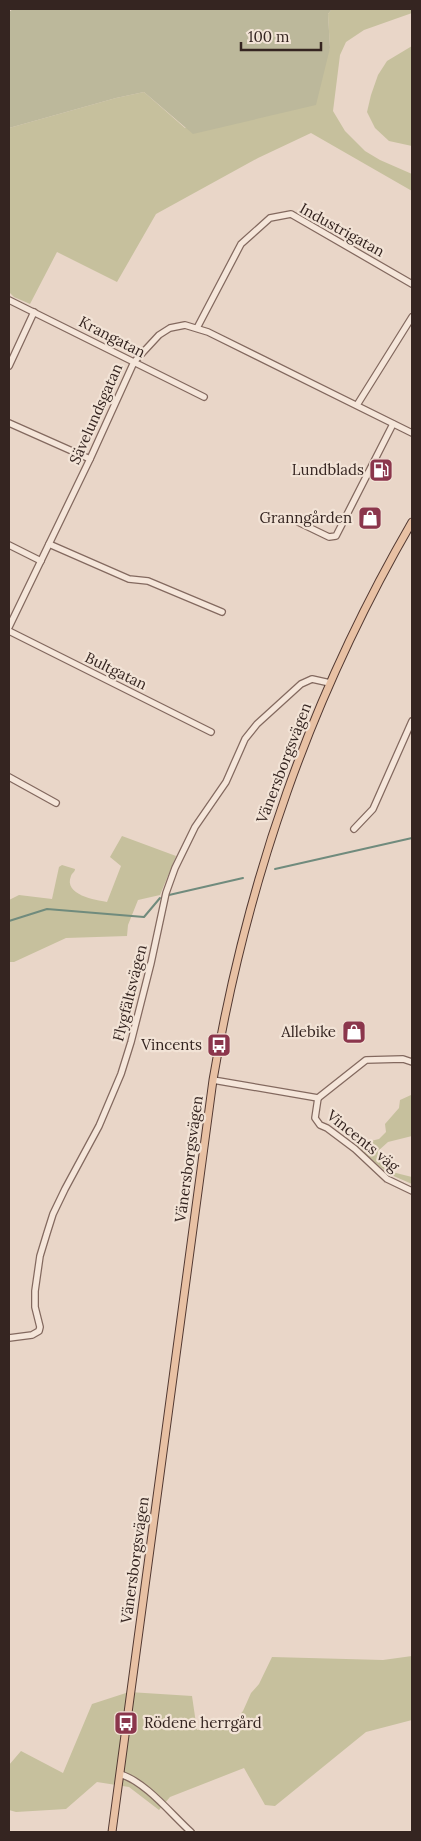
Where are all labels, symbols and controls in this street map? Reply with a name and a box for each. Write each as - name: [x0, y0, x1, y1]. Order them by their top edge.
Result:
- scale bar: [241, 20, 321, 52]
- text: 100 m: [248, 27, 289, 46]
- street label: Industrigatan: [297, 198, 388, 261]
- street label: Krangatan: [76, 312, 149, 361]
- street label: Sävelundsgatan: [65, 360, 126, 467]
- fuel station icon: Lundblads: [368, 457, 394, 483]
- place label: Lundblads: [292, 460, 364, 479]
- shop icon: Granngården: [357, 505, 383, 531]
- place label: Granngården: [260, 508, 352, 527]
- street label: Bultgatan: [82, 647, 150, 694]
- street label: Vänersborgsvägen: [251, 700, 315, 827]
- street label: Flygfältsvägen: [108, 942, 151, 1043]
- shop icon: Allebike: [341, 1019, 367, 1045]
- place label: Allebike: [280, 1022, 336, 1041]
- bus stop icon: Vincents: [206, 1032, 232, 1058]
- place label: Vincents: [140, 1035, 202, 1054]
- street label: Vänersborgsvägen: [170, 1094, 207, 1224]
- street label: Vincents väg: [322, 1105, 404, 1176]
- street label: Vänersborgsvägen: [116, 1495, 153, 1625]
- bus stop icon: Rödene herrgård: [113, 1710, 139, 1736]
- place label: Rödene herrgård: [144, 1713, 262, 1732]

